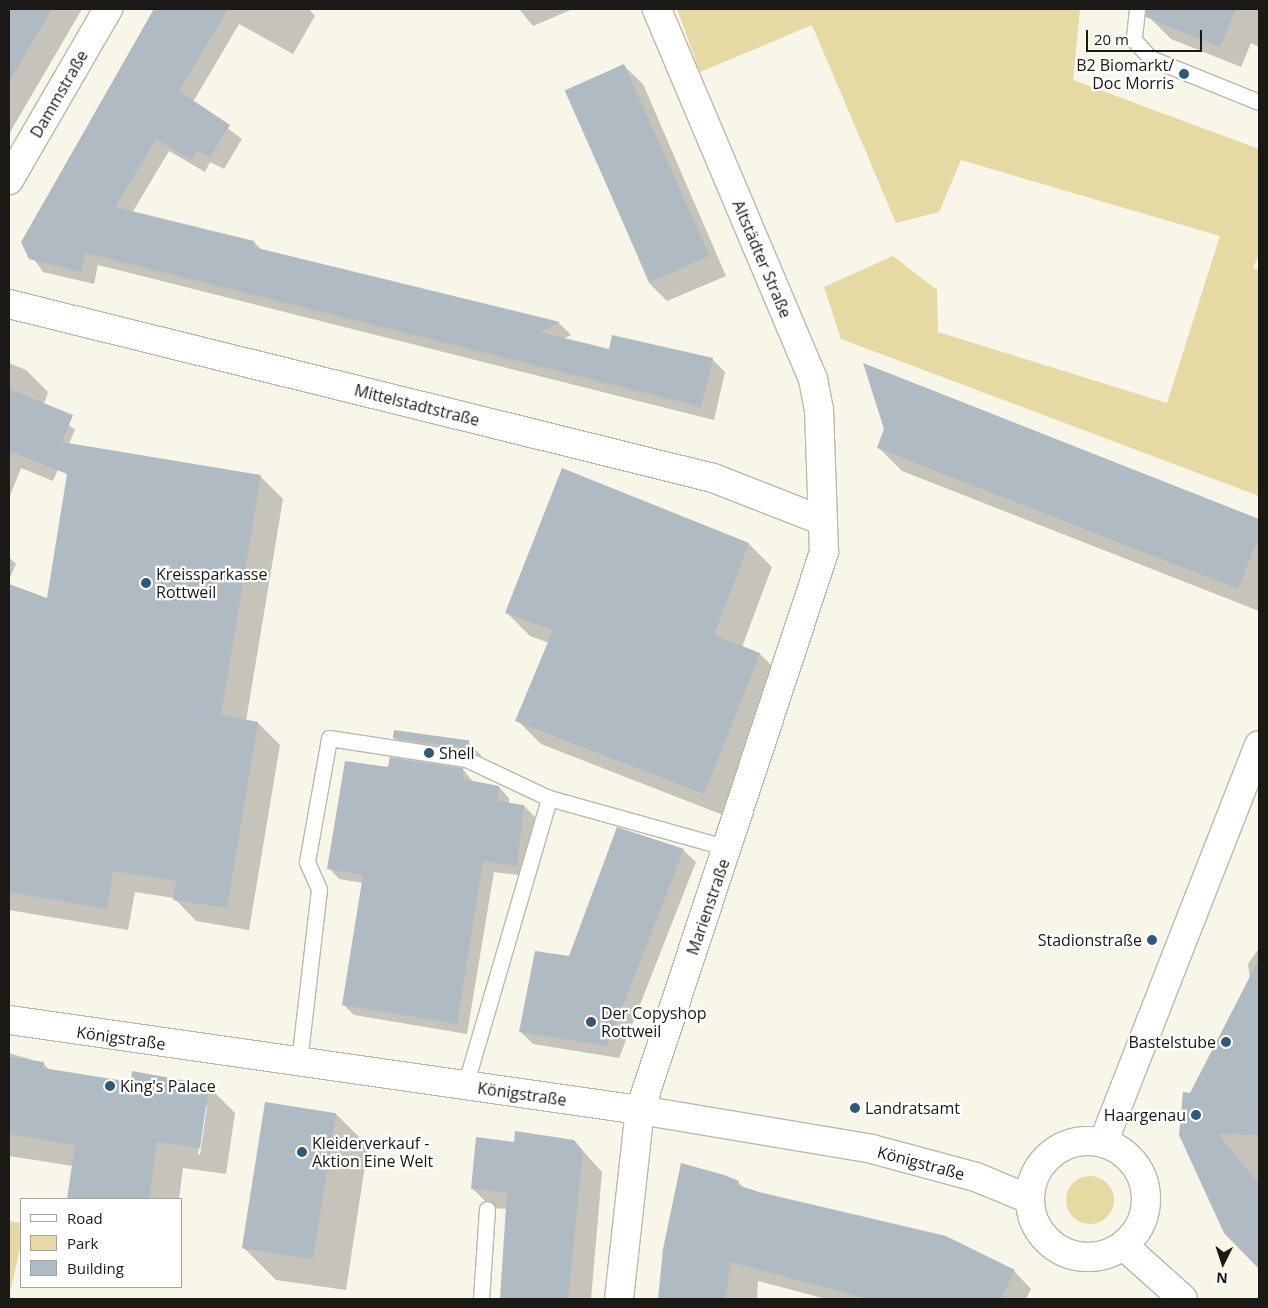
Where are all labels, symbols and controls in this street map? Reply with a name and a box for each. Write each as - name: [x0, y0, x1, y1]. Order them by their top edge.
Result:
- scale bar: [1088, 20, 1204, 52]
- text: 20 m: [1094, 29, 1129, 49]
- street label: Dammstraße: [26, 47, 92, 141]
- place label: B2 Biomarkt/ Doc Morris: [1076, 55, 1174, 93]
- marker: B2 Biomarkt/ Doc Morris: [1178, 68, 1190, 80]
- street label: Altstädter Straße: [729, 197, 795, 321]
- street label: Mittelstadtstraße: [352, 380, 482, 430]
- place label: Kreissparkasse Rottweil: [156, 564, 267, 602]
- marker: Kreissparkasse Rottweil: [140, 577, 152, 589]
- place label: Shell: [439, 743, 475, 763]
- marker: Shell: [423, 747, 435, 759]
- street label: Marienstraße: [683, 856, 733, 958]
- place label: Stadionstraße: [1038, 930, 1142, 950]
- marker: Stadionstraße: [1146, 934, 1158, 946]
- place label: Der Copyshop Rottweil: [601, 1003, 707, 1041]
- marker: Der Copyshop Rottweil: [585, 1016, 597, 1028]
- street label: Königstraße: [75, 1022, 167, 1054]
- place label: Bastelstube: [1129, 1032, 1216, 1052]
- marker: Bastelstube: [1220, 1036, 1232, 1048]
- place label: King's Palace: [120, 1076, 216, 1096]
- street label: Königstraße: [476, 1078, 568, 1110]
- marker: King's Palace: [104, 1080, 116, 1092]
- place label: Landratsamt: [865, 1098, 960, 1118]
- marker: Landratsamt: [849, 1102, 861, 1114]
- place label: Haargenau: [1104, 1105, 1186, 1125]
- marker: Haargenau: [1190, 1109, 1202, 1121]
- place label: Kleiderverkauf - Aktion Eine Welt: [312, 1133, 433, 1171]
- street label: Königstraße: [875, 1142, 967, 1184]
- marker: Kleiderverkauf - Aktion Eine Welt: [296, 1146, 308, 1158]
- legend: [20, 1198, 182, 1288]
- text: Road: [67, 1208, 103, 1228]
- text: Park: [67, 1233, 98, 1253]
- north arrow: [1198, 1238, 1248, 1288]
- text: Building: [67, 1258, 124, 1278]
- text: N: [1216, 1269, 1228, 1288]

